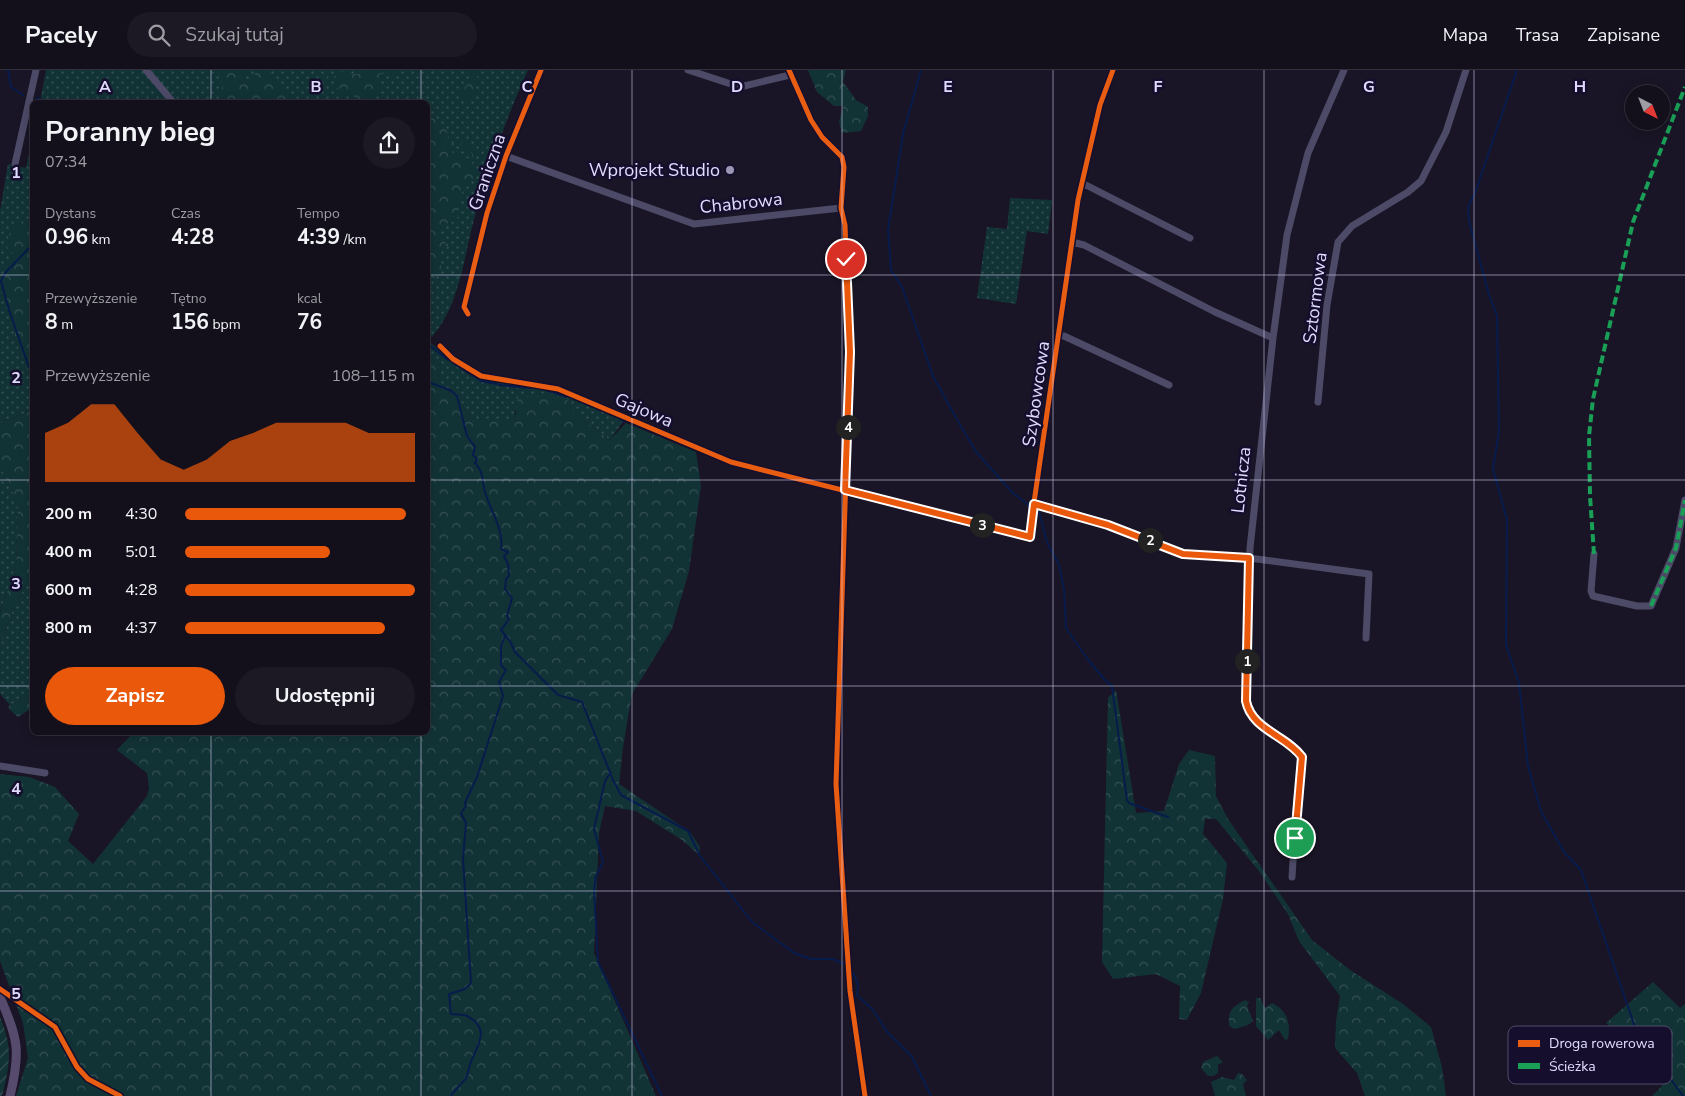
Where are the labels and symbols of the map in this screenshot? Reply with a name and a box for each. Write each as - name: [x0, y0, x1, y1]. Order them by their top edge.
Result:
- text: A: [99, 76, 111, 98]
- text: B: [310, 76, 322, 98]
- text: C: [522, 76, 533, 98]
- text: D: [731, 76, 743, 98]
- text: E: [943, 76, 953, 98]
- text: F: [1154, 76, 1163, 98]
- text: G: [1363, 76, 1375, 98]
- text: H: [1574, 76, 1586, 98]
- north arrow: [1625, 85, 1670, 130]
- street label: Graniczna: [463, 130, 511, 214]
- place label: Wprojekt Studio: [589, 158, 720, 182]
- text: 1: [11, 162, 21, 184]
- marker: Wprojekt Studio: [724, 164, 736, 176]
- street label: Chabrowa: [698, 187, 784, 219]
- pin: [825, 238, 867, 280]
- street label: Sztormowa: [1297, 251, 1333, 345]
- street label: Szybowcowa: [1017, 340, 1055, 448]
- text: 2: [11, 367, 21, 389]
- street label: Gajowa: [611, 387, 677, 433]
- pin: 4: [836, 414, 860, 440]
- street label: Lotnicza: [1226, 446, 1256, 514]
- pin: 3: [970, 512, 994, 538]
- pin: 2: [1138, 528, 1162, 552]
- text: 3: [11, 573, 21, 595]
- pin: 1: [1234, 648, 1260, 674]
- text: 4: [11, 778, 21, 800]
- pin: [1274, 817, 1316, 859]
- text: 5: [11, 983, 21, 1005]
- legend: [1508, 1026, 1672, 1084]
- text: Droga rowerowa: [1549, 1034, 1655, 1053]
- text: Ścieżka: [1549, 1057, 1596, 1076]

